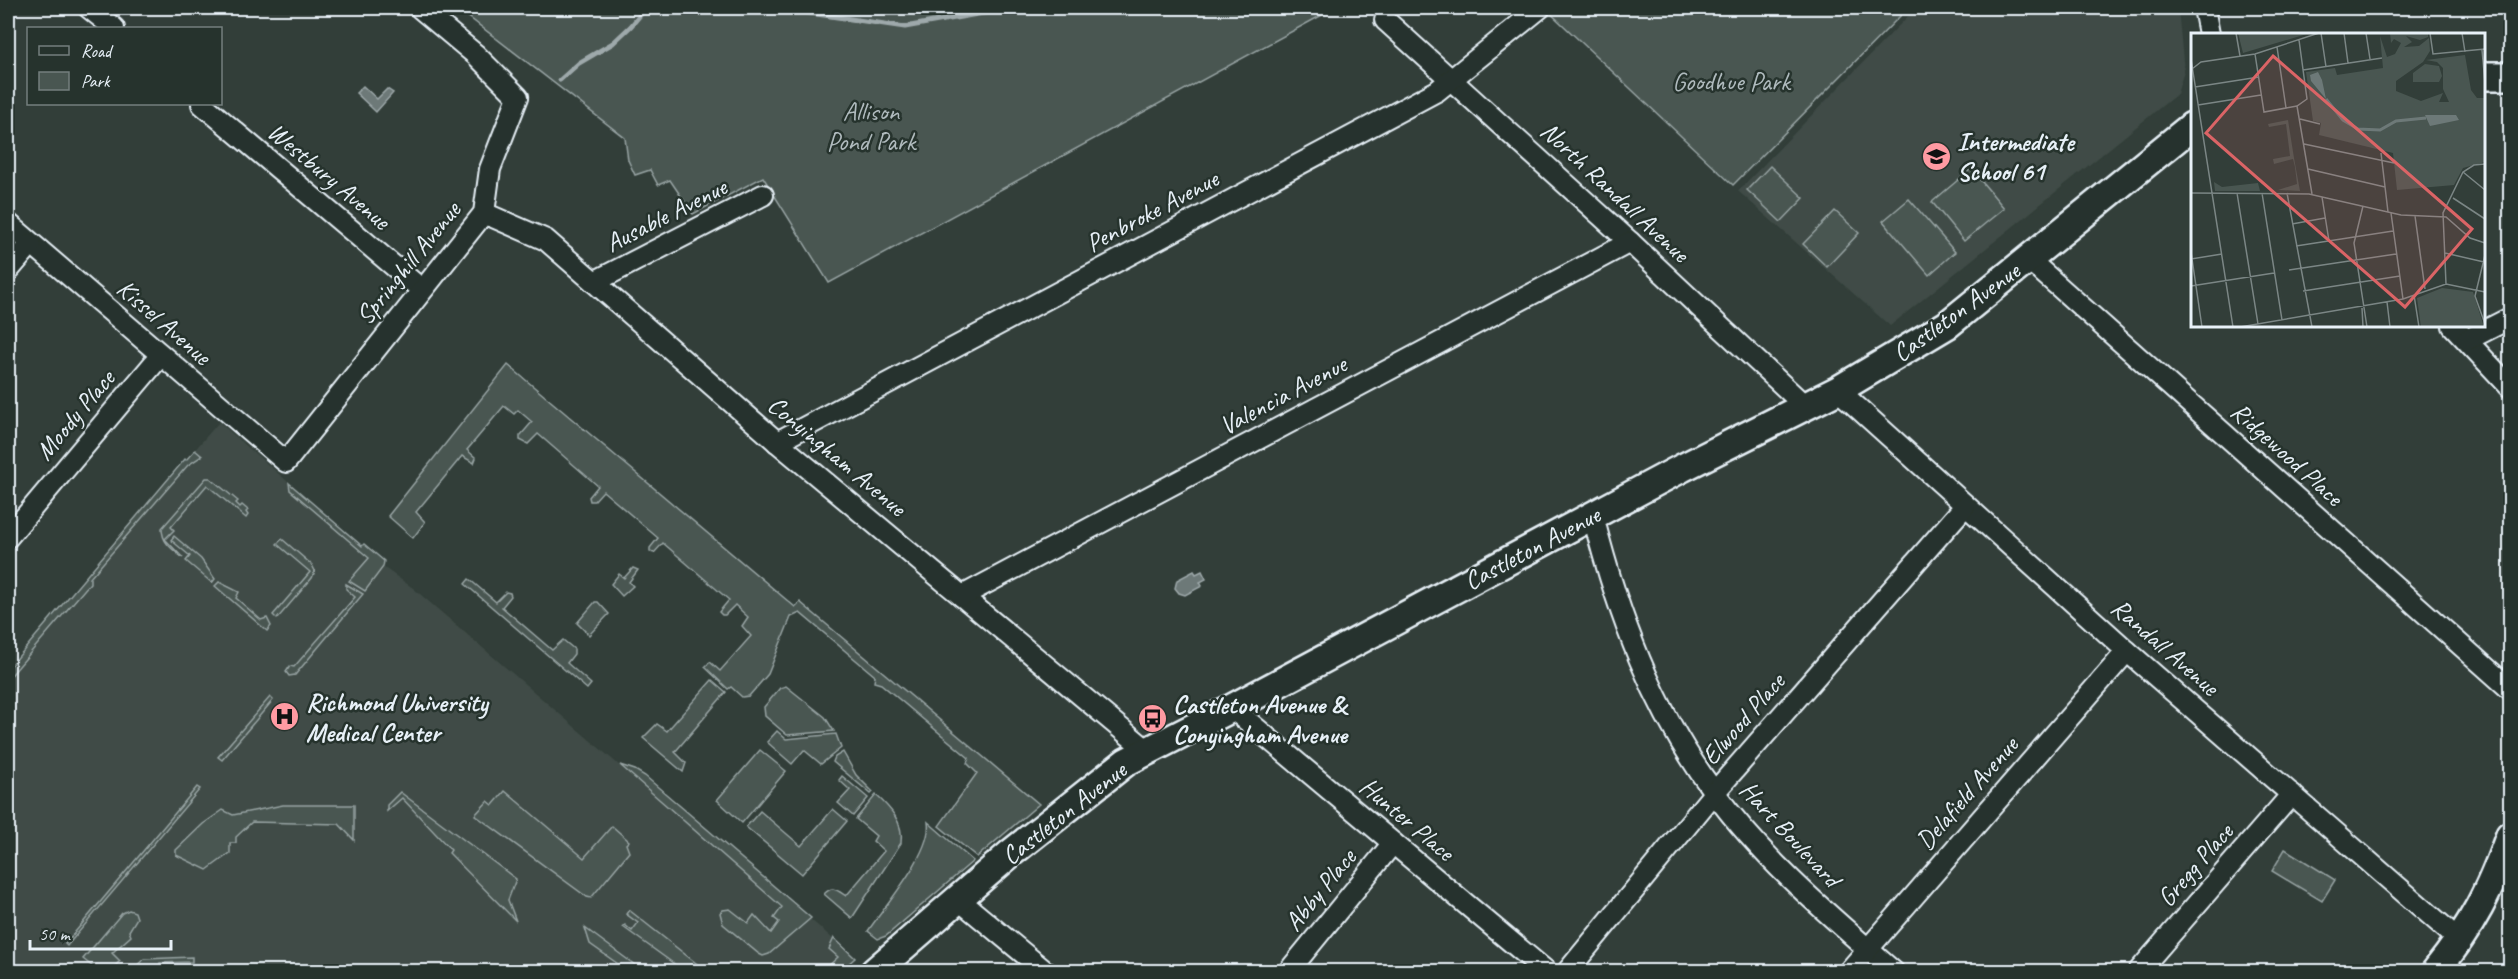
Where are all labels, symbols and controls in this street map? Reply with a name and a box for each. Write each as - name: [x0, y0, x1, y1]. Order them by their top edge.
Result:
- legend: [27, 27, 222, 105]
- inset map: [2191, 33, 2485, 327]
- text: Road: [81, 40, 114, 62]
- park label: Goodhue Park: [1672, 65, 1792, 98]
- text: Park: [81, 70, 111, 92]
- park label: Allison Pond Park: [827, 95, 918, 158]
- street label: Westbury Avenue: [261, 115, 398, 238]
- street label: North Randall Avenue: [1534, 115, 1697, 270]
- place label: Intermediate School 61: [1957, 125, 2076, 188]
- school or university icon: Intermediate School 61: [1920, 140, 1952, 172]
- street label: Penbroke Avenue: [1080, 162, 1225, 260]
- street label: Ausable Avenue: [600, 170, 734, 260]
- street label: Springhill Avenue: [348, 193, 469, 331]
- street label: Castleton Avenue: [1886, 254, 2027, 369]
- street label: Kissel Avenue: [110, 272, 219, 373]
- street label: Valencia Avenue: [1214, 347, 1354, 442]
- street label: Moody Place: [28, 361, 124, 467]
- street label: Conyingham Avenue: [761, 388, 914, 525]
- street label: Ridgewood Place: [2224, 395, 2351, 514]
- street label: Castleton Avenue: [1458, 498, 1607, 598]
- street label: Randall Avenue: [2104, 591, 2227, 704]
- street label: Elwood Place: [1694, 664, 1794, 772]
- place label: Richmond University Medical Center: [306, 686, 490, 749]
- place label: Castleton Avenue & Conyingham Avenue: [1173, 688, 1349, 751]
- hospital icon: Richmond University Medical Center: [269, 701, 301, 733]
- bus stop icon: Castleton Avenue & Conyingham Avenue: [1136, 703, 1168, 735]
- street label: Delafield Avenue: [1909, 728, 2026, 857]
- street label: Castleton Avenue: [995, 753, 1134, 872]
- street label: Hunter Place: [1353, 770, 1463, 870]
- street label: Hart Boulevard: [1732, 774, 1850, 897]
- street label: Gregg Place: [2150, 815, 2241, 914]
- street label: Abby Place: [1277, 841, 1364, 938]
- scale bar: [30, 913, 171, 951]
- text: 50 m: [39, 923, 72, 945]

